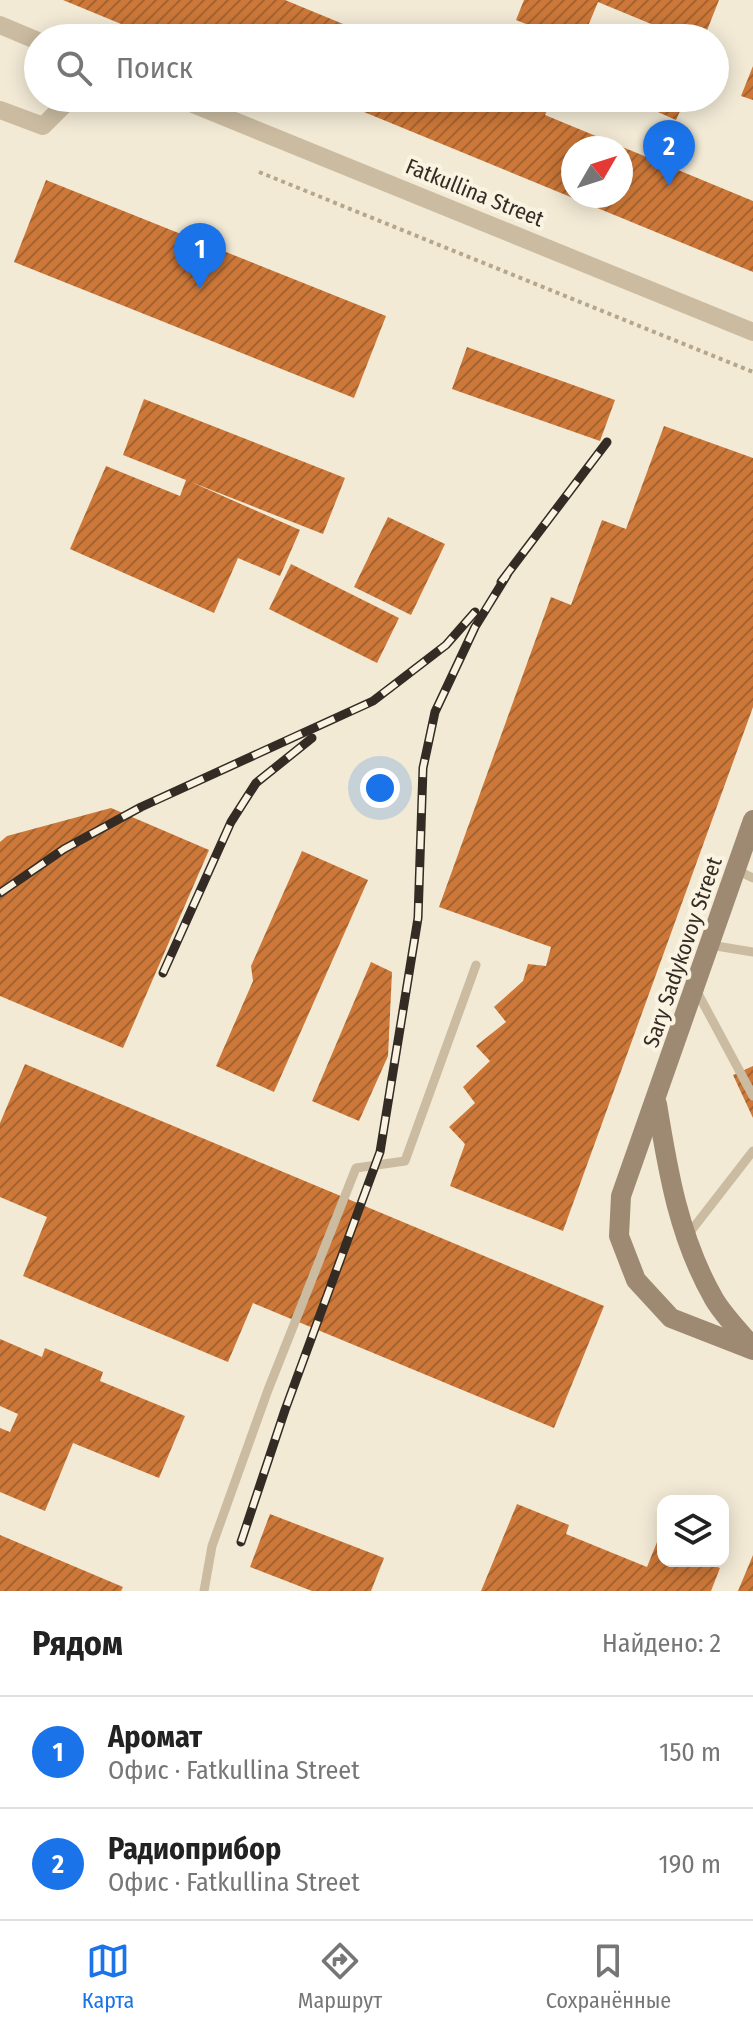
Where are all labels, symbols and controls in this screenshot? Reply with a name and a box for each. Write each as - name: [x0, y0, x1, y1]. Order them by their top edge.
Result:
- search box: [24, 24, 729, 112]
- icon: search: [52, 46, 96, 90]
- text: Поиск: [116, 50, 193, 86]
- pin: 2: [643, 120, 695, 186]
- north arrow: [561, 136, 633, 208]
- street label: Fatkullina Street: [402, 152, 549, 233]
- pin: 1: [174, 223, 226, 289]
- your location: [360, 768, 400, 808]
- street label: Sary Sadykovoy Street: [637, 853, 728, 1051]
- map controls: [657, 1495, 729, 1567]
- button: layers: [657, 1495, 729, 1567]
- text: Рядом: [32, 1623, 123, 1664]
- text: Найдено: 2: [602, 1628, 721, 1659]
- text: Аромат: [108, 1719, 202, 1755]
- text: 1: [53, 1737, 64, 1768]
- text: 150 m: [659, 1737, 721, 1768]
- text: Офис · Fatkullina Street: [108, 1755, 360, 1786]
- text: Радиоприбор: [108, 1831, 281, 1867]
- text: 2: [52, 1849, 64, 1880]
- text: 190 m: [659, 1849, 721, 1880]
- text: Офис · Fatkullina Street: [108, 1867, 360, 1898]
- tab: Карта: [82, 1939, 134, 2014]
- tab: Маршрут: [298, 1939, 382, 2014]
- tab: Сохранённые: [546, 1939, 671, 2014]

